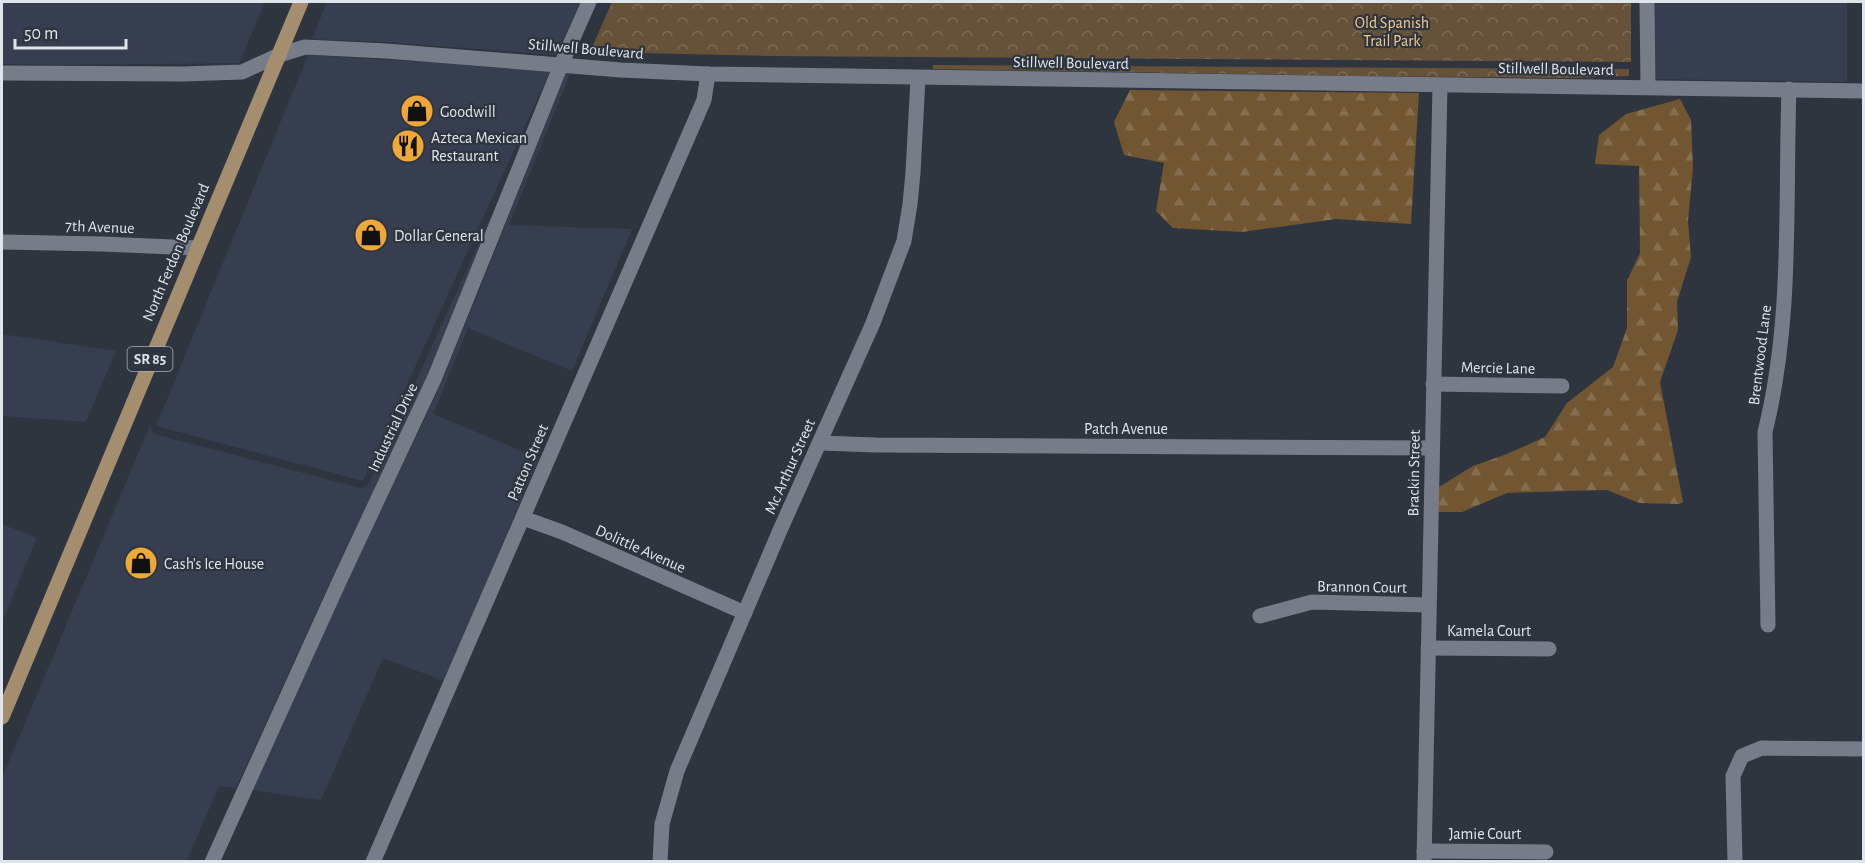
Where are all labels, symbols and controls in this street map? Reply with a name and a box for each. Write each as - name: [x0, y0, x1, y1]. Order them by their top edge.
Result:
- scale bar: [15, 12, 126, 50]
- park label: Old Spanish Trail Park: [1355, 15, 1429, 49]
- text: 50 m: [24, 25, 58, 43]
- street label: Stillwell Boulevard: [528, 36, 644, 62]
- street label: Stillwell Boulevard: [1013, 54, 1129, 72]
- street label: Stillwell Boulevard: [1498, 60, 1614, 78]
- shop icon: Goodwill: [399, 93, 435, 129]
- place label: Goodwill: [440, 104, 496, 120]
- restaurant icon: Azteca Mexican Restaurant: [390, 128, 426, 164]
- place label: Azteca Mexican Restaurant: [431, 130, 527, 164]
- street label: North Ferdon Boulevard: [140, 181, 212, 324]
- shop icon: Dollar General: [353, 217, 389, 253]
- street label: 7th Avenue: [65, 218, 135, 236]
- place label: Dollar General: [394, 228, 484, 244]
- street label: Brentwood Lane: [1746, 304, 1774, 406]
- road number: SR 85: [128, 347, 172, 371]
- street label: Mercie Lane: [1461, 359, 1535, 377]
- street label: Industrial Drive: [365, 380, 420, 474]
- street label: Mc Arthur Street: [762, 416, 818, 516]
- street label: Patch Avenue: [1084, 421, 1168, 437]
- street label: Patton Street: [505, 422, 551, 503]
- street label: Brackin Street: [1405, 430, 1423, 517]
- street label: Dolittle Avenue: [593, 522, 688, 576]
- shop icon: Cash's Ice House: [123, 545, 159, 581]
- place label: Cash's Ice House: [164, 556, 264, 572]
- street label: Brannon Court: [1317, 578, 1407, 596]
- street label: Kamela Court: [1447, 623, 1531, 639]
- street label: Jamie Court: [1449, 826, 1521, 842]

